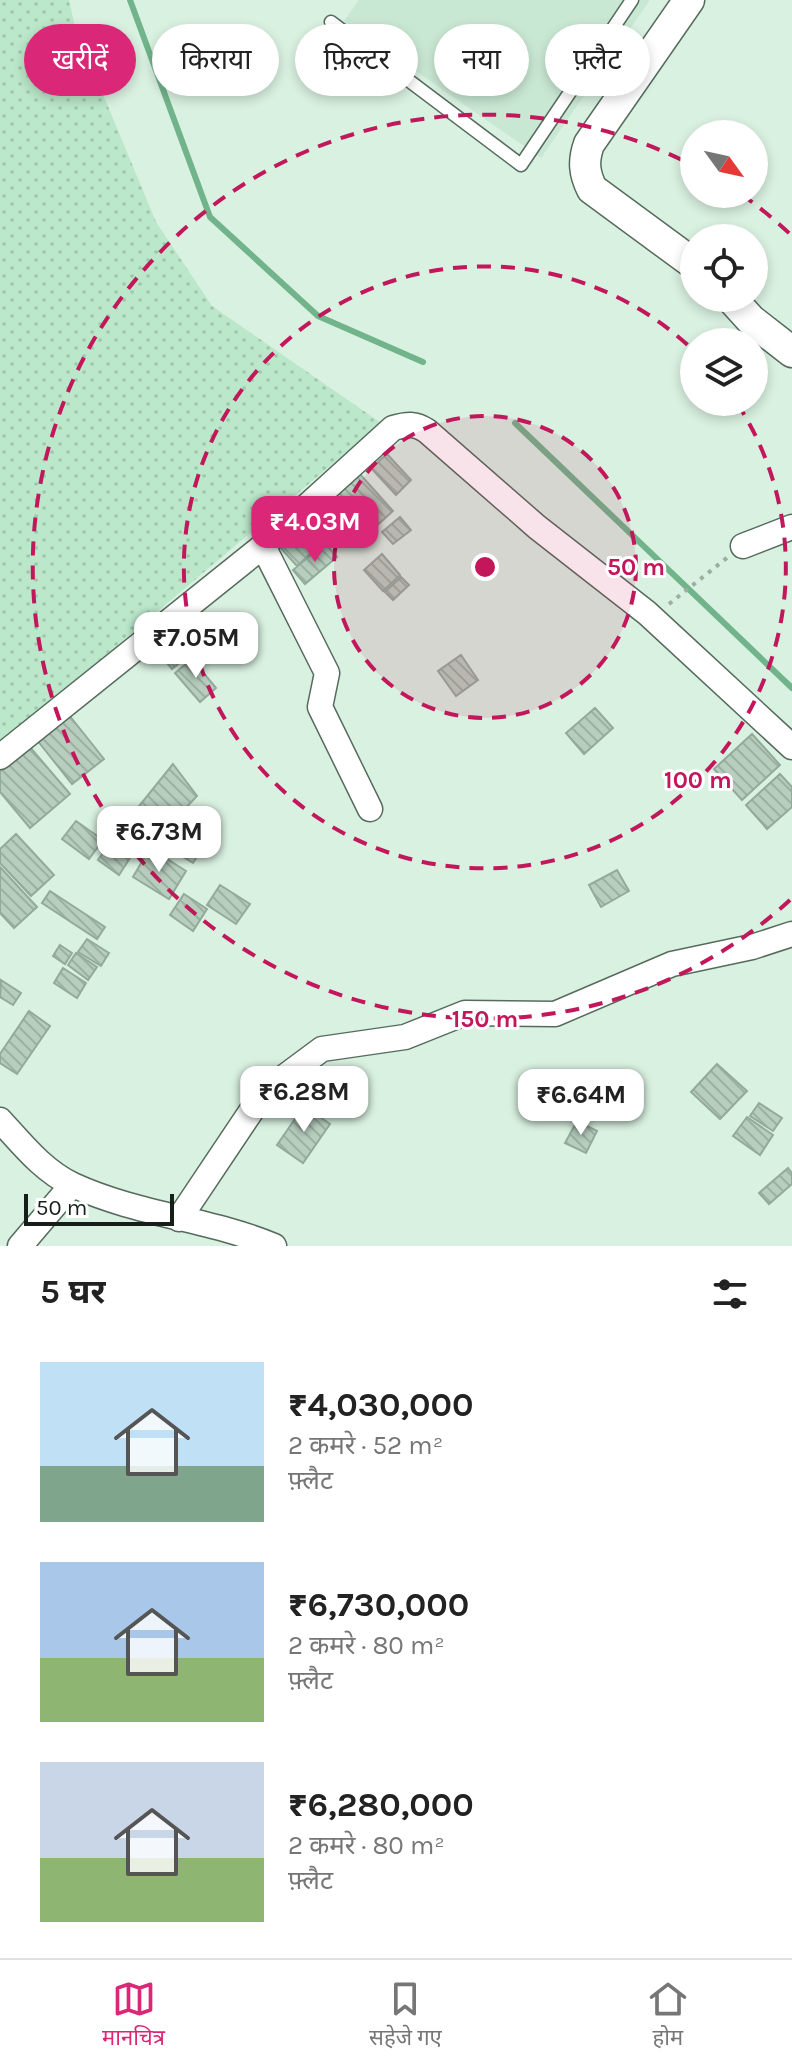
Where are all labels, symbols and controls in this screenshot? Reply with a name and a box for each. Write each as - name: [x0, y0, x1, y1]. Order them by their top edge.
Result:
- chip: खरीदें: [24, 24, 136, 96]
- chip: किराया: [152, 24, 279, 96]
- chip: फ़िल्टर: [295, 24, 418, 96]
- chip: नया: [434, 24, 529, 96]
- chip: फ़्लैट: [545, 24, 650, 96]
- north arrow: [680, 120, 768, 208]
- map controls: [680, 120, 768, 416]
- button: locate: [680, 224, 768, 312]
- button: layers: [680, 328, 768, 416]
- pin: ₹4.03M: [250, 496, 380, 564]
- text: ₹4.03M: [269, 506, 361, 537]
- centre of rings: [471, 553, 499, 581]
- text: 50 m: [607, 553, 665, 581]
- pin: ₹7.05M: [131, 612, 261, 680]
- text: ₹7.05M: [152, 622, 240, 653]
- text: 100 m: [664, 766, 732, 794]
- pin: ₹6.73M: [94, 806, 224, 874]
- text: ₹6.73M: [115, 816, 203, 847]
- text: 150 m: [452, 1005, 518, 1033]
- pin: ₹6.28M: [239, 1066, 369, 1134]
- pin: ₹6.64M: [516, 1069, 646, 1137]
- text: ₹6.28M: [258, 1076, 350, 1107]
- text: ₹6.64M: [536, 1079, 626, 1110]
- scale bar: [24, 1190, 174, 1226]
- text: 50 m: [36, 1195, 87, 1221]
- text: 5 घर: [40, 1272, 105, 1312]
- icon: filters: [708, 1272, 752, 1316]
- text: ₹4,030,000: [288, 1385, 474, 1425]
- icon: home: [104, 1394, 200, 1490]
- text: 2 कमरे · 52 m²: [288, 1430, 443, 1461]
- text: फ़्लैट: [288, 1465, 333, 1496]
- text: ₹6,730,000: [288, 1585, 469, 1625]
- icon: home: [104, 1594, 200, 1690]
- text: 2 कमरे · 80 m²: [288, 1630, 445, 1661]
- text: फ़्लैट: [288, 1665, 333, 1696]
- text: ₹6,280,000: [288, 1785, 474, 1825]
- icon: home: [104, 1794, 200, 1890]
- text: 2 कमरे · 80 m²: [288, 1830, 445, 1861]
- text: फ़्लैट: [288, 1865, 333, 1896]
- tab: मानचित्र: [102, 1977, 165, 2054]
- tab: सहेजे गए: [369, 1977, 442, 2054]
- tab: होम: [646, 1977, 690, 2054]

